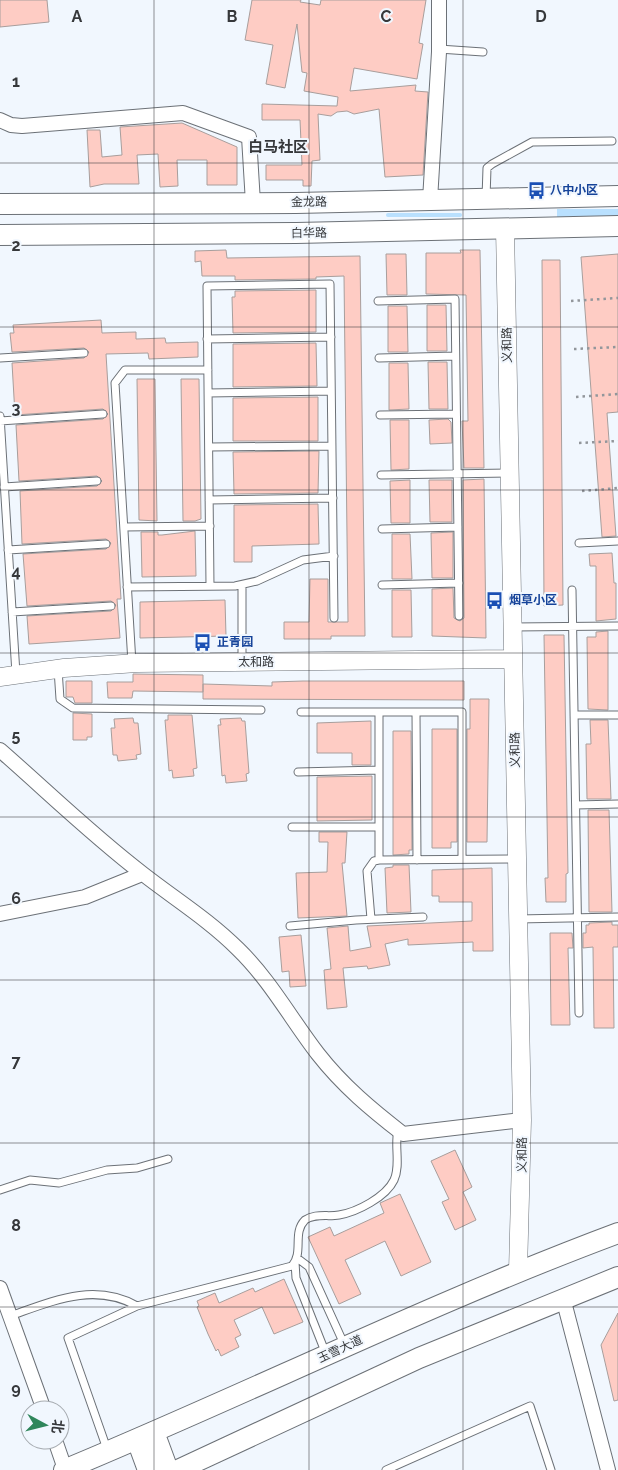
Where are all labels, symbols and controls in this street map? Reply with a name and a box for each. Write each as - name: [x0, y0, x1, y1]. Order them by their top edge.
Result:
- text: A: [72, 7, 83, 26]
- text: B: [227, 7, 238, 26]
- text: C: [381, 7, 392, 26]
- text: D: [535, 7, 547, 26]
- text: 1: [12, 72, 20, 91]
- district label: 白马社区: [248, 138, 308, 156]
- bus stop icon: 八中小区: [526, 180, 546, 200]
- place label: 八中小区: [550, 183, 598, 197]
- street label: 金龙路: [291, 195, 327, 209]
- street label: 白华路: [291, 226, 327, 240]
- text: 2: [11, 236, 21, 255]
- street label: 义和路: [500, 327, 514, 363]
- text: 3: [12, 399, 21, 418]
- text: 4: [11, 562, 21, 581]
- bus stop icon: 烟草小区: [485, 590, 505, 610]
- place label: 烟草小区: [509, 593, 557, 607]
- bus stop icon: 正青园: [193, 632, 213, 652]
- place label: 正青园: [217, 635, 253, 649]
- street label: 太和路: [238, 655, 274, 669]
- text: 5: [12, 726, 21, 745]
- street label: 义和路: [508, 732, 522, 768]
- text: 6: [11, 889, 21, 908]
- text: 7: [12, 1052, 21, 1071]
- street label: 义和路: [515, 1137, 529, 1173]
- text: 8: [11, 1216, 21, 1235]
- street label: 玉雪大道: [315, 1333, 365, 1365]
- text: 9: [11, 1379, 21, 1398]
- north arrow: [20, 1400, 70, 1450]
- text: 北: [49, 1419, 67, 1435]

